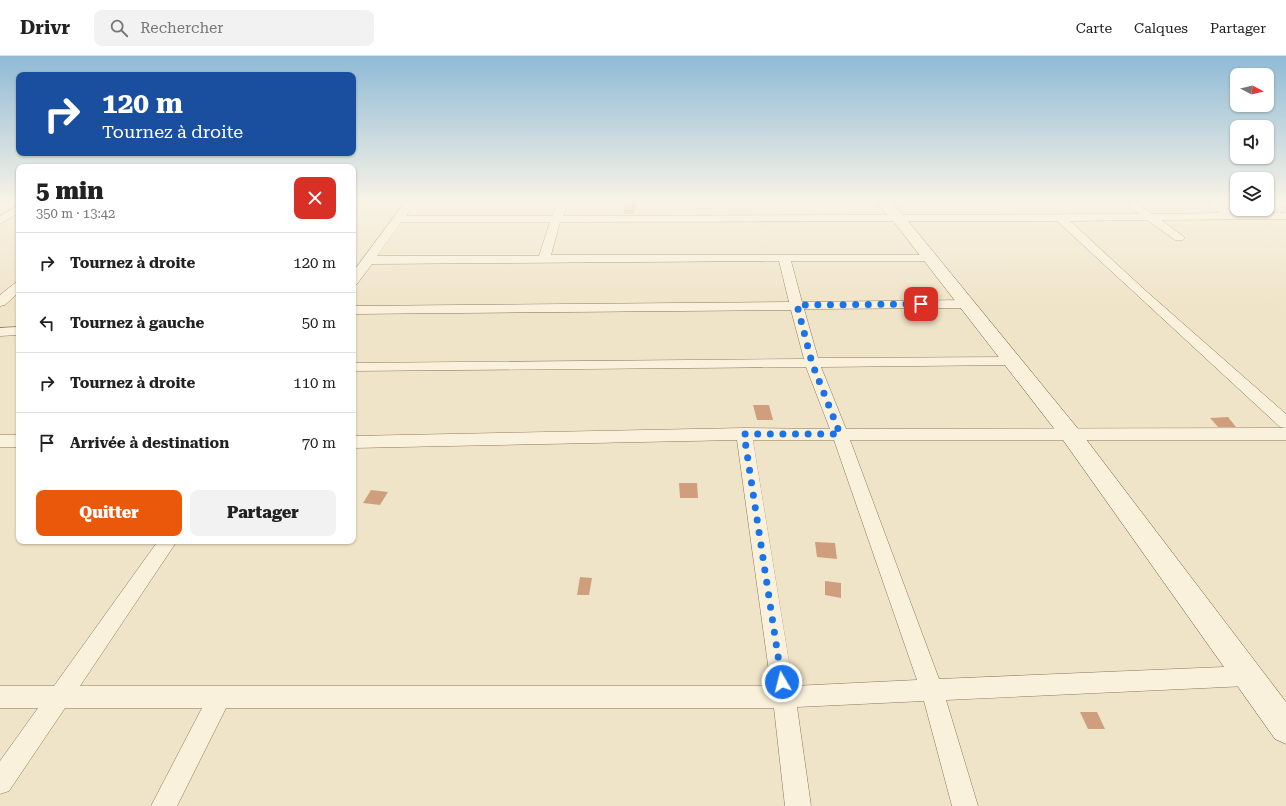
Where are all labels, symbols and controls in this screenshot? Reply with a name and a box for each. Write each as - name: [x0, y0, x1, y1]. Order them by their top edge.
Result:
- search box: [94, 10, 374, 46]
- text: Drivr: [20, 16, 70, 39]
- icon: search: [108, 17, 130, 39]
- text: Rechercher: [140, 19, 223, 37]
- text: Carte: [1076, 20, 1112, 36]
- text: Calques: [1134, 20, 1188, 36]
- text: Partager: [1210, 20, 1266, 36]
- north arrow: [1230, 68, 1274, 112]
- map controls: [1230, 68, 1274, 216]
- text: 120 m: [102, 87, 183, 120]
- icon: right: [36, 88, 88, 140]
- button: sound: [1230, 120, 1274, 164]
- text: Tournez à droite: [102, 121, 243, 142]
- button: layers: [1230, 172, 1274, 216]
- text: 5 min: [36, 177, 103, 205]
- button: close: [294, 177, 336, 219]
- text: 350 m · 13:42: [36, 206, 115, 221]
- icon: right: [36, 252, 58, 274]
- text: Tournez à droite: [70, 254, 195, 272]
- text: 120 m: [293, 254, 336, 272]
- pin: [904, 287, 938, 321]
- icon: arrive: [910, 293, 932, 315]
- icon: left: [36, 312, 58, 334]
- text: Tournez à gauche: [70, 314, 204, 332]
- text: 50 m: [302, 314, 336, 332]
- icon: right: [36, 372, 58, 394]
- text: Tournez à droite: [70, 374, 195, 392]
- text: 110 m: [293, 374, 336, 392]
- icon: arrive: [36, 432, 58, 454]
- text: Arrivée à destination: [70, 434, 229, 452]
- text: 70 m: [302, 434, 336, 452]
- button: Quitter: [36, 490, 182, 536]
- button: Partager: [190, 490, 336, 536]
- position arrow: [761, 661, 803, 703]

